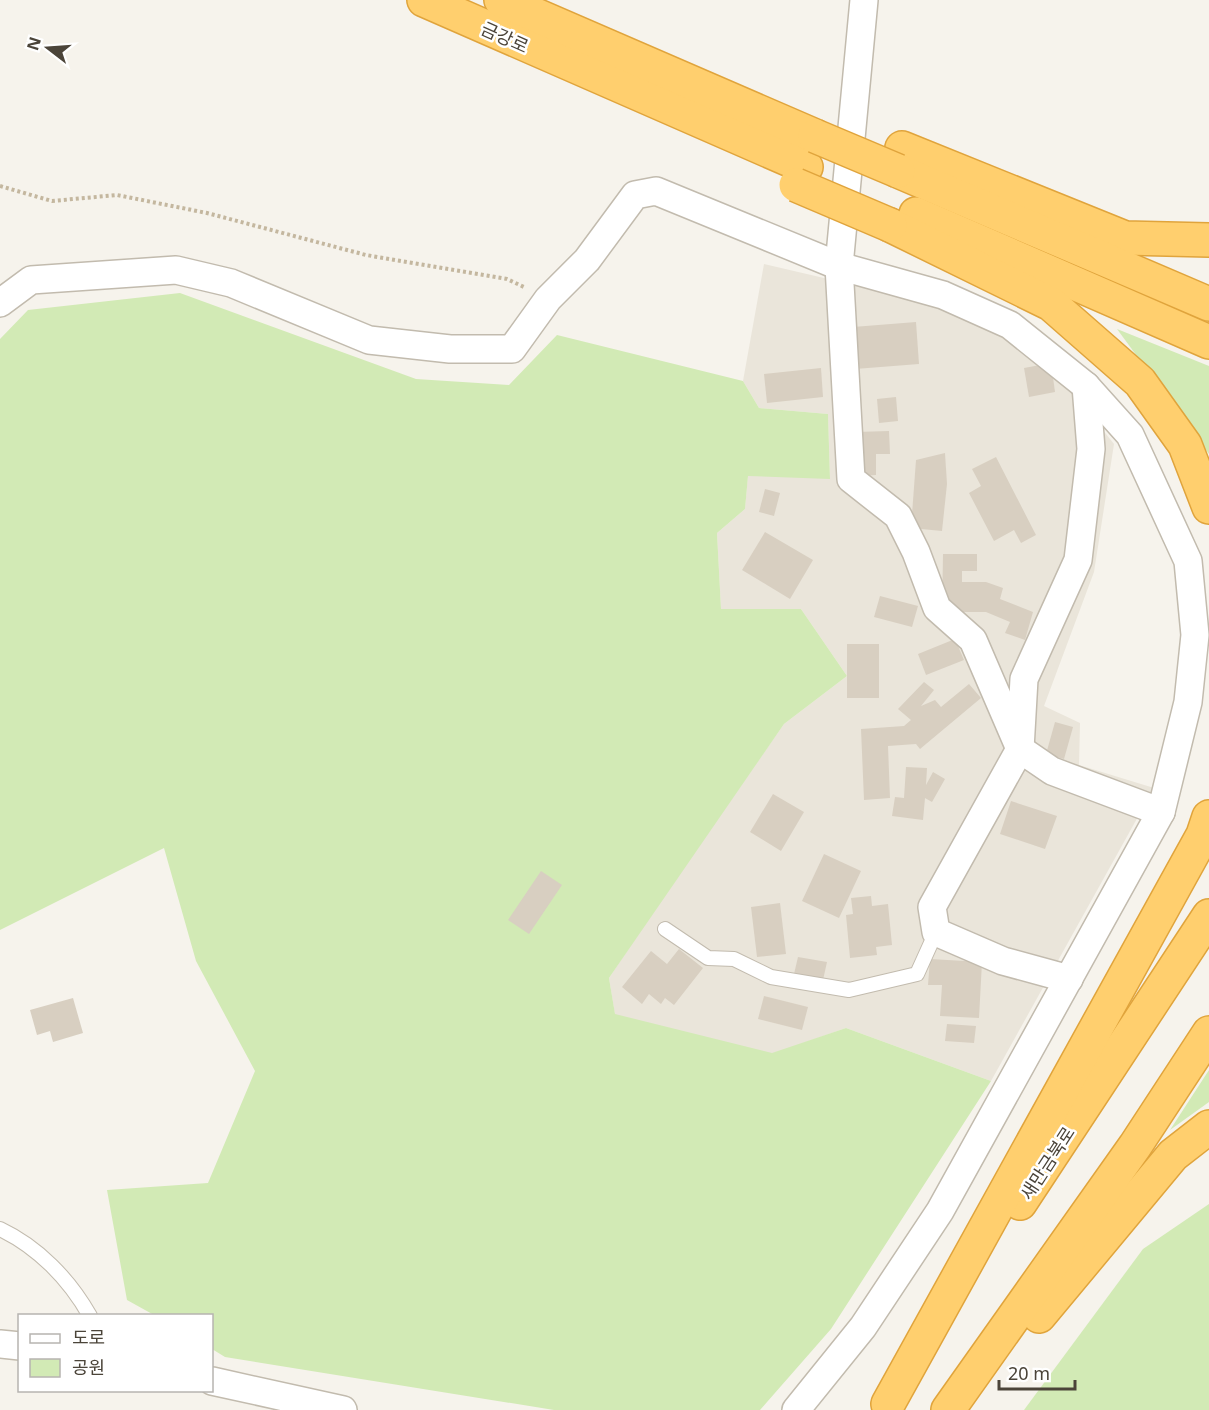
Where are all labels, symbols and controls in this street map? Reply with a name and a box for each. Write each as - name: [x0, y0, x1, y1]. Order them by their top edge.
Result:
- street label: 금강로: [477, 16, 533, 58]
- north arrow: [18, 18, 78, 78]
- text: N: [21, 34, 46, 53]
- street label: 새만금북로: [1014, 1122, 1080, 1204]
- legend: [18, 1314, 213, 1392]
- text: 도로: [72, 1325, 105, 1349]
- scale bar: [999, 1353, 1076, 1391]
- text: 공원: [72, 1355, 105, 1379]
- text: 20 m: [1008, 1361, 1050, 1385]

